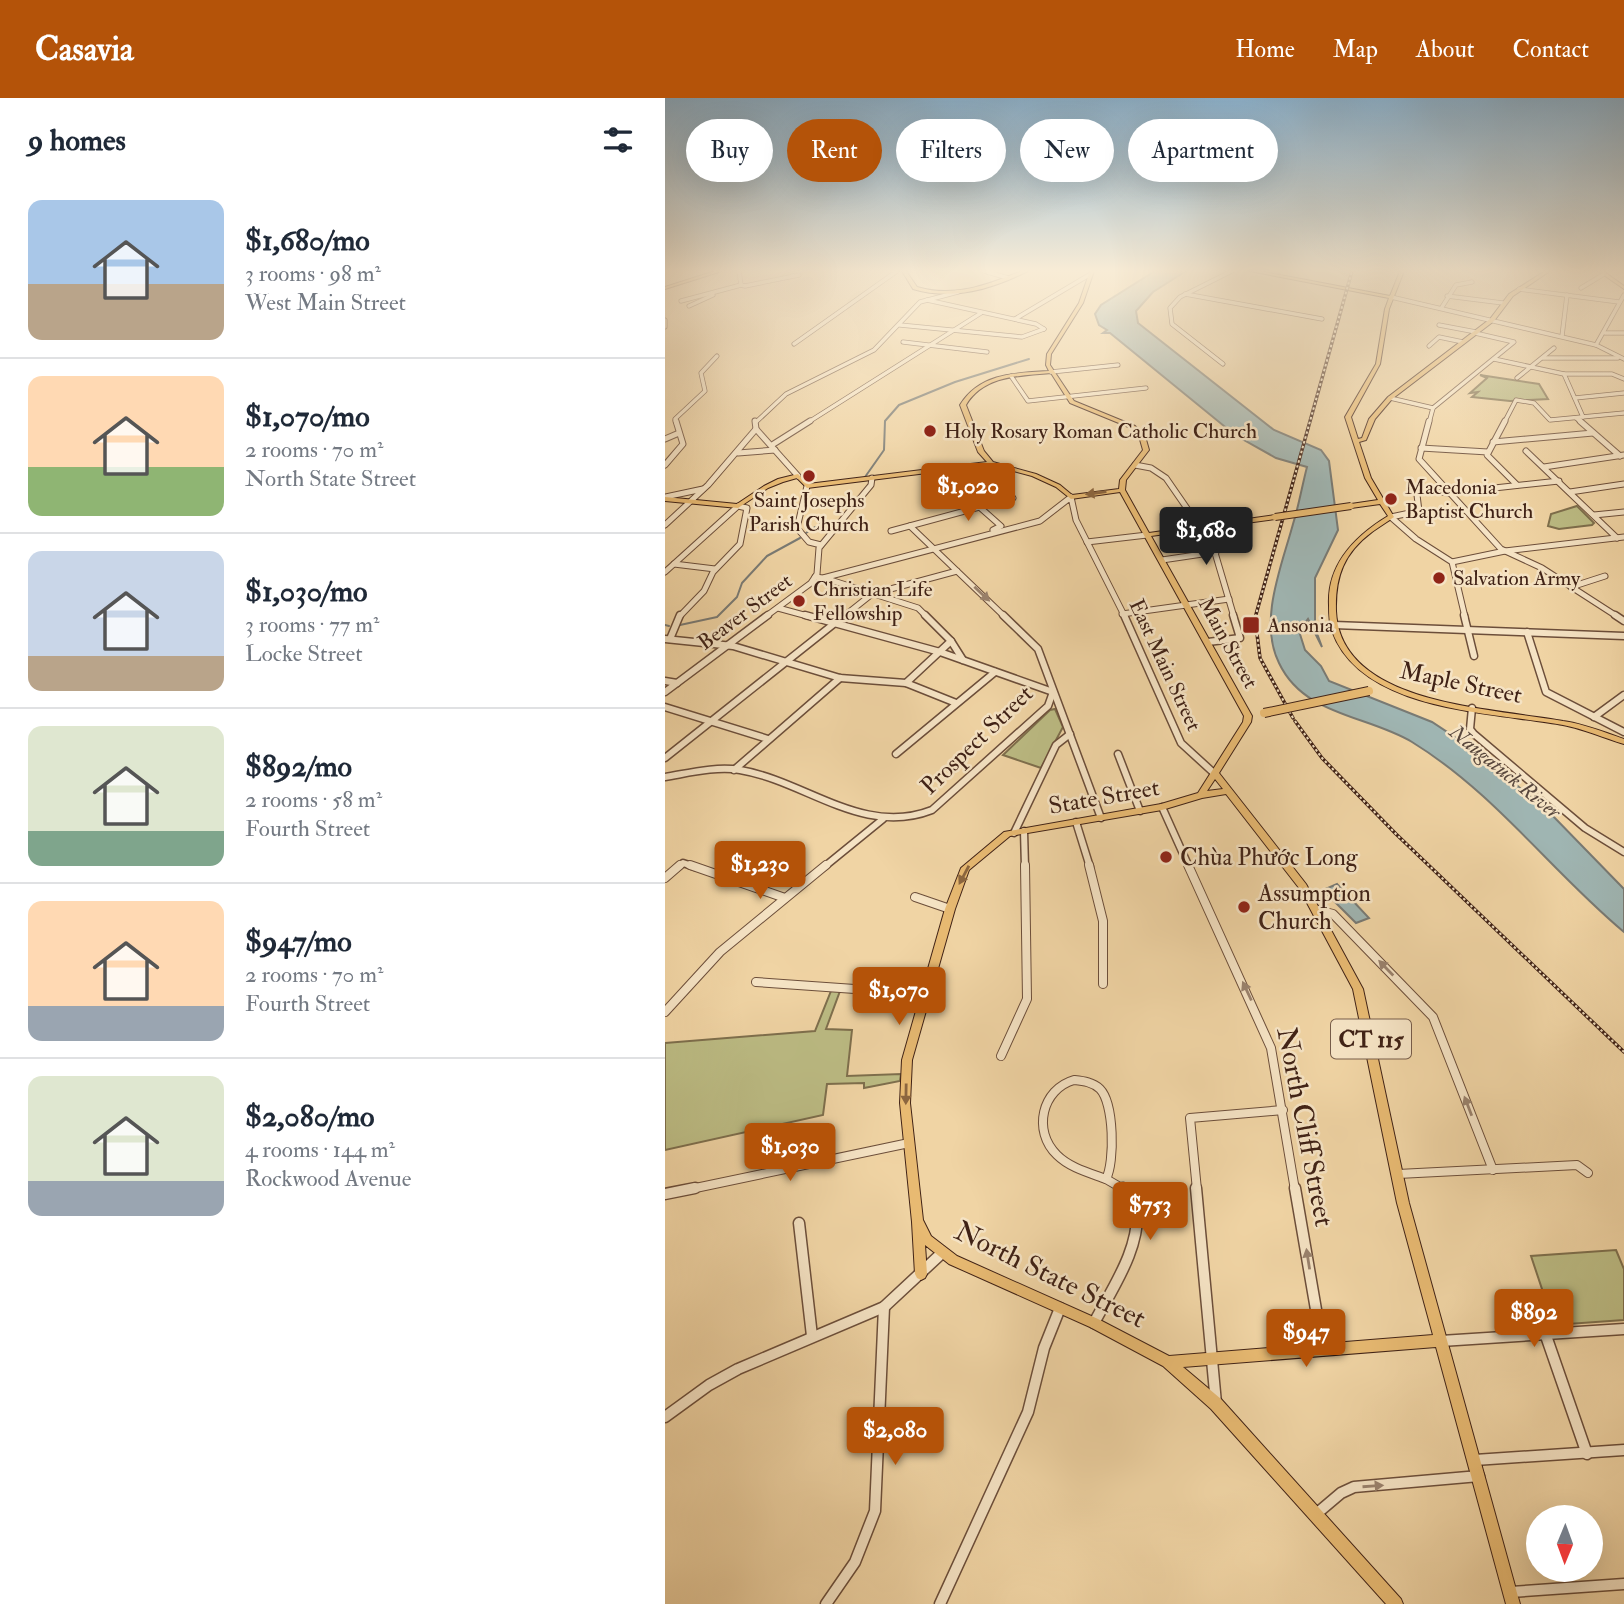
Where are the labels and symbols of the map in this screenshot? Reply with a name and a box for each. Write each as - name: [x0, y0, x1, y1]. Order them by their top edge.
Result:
- place label: Holy Rosary Roman Catholic Church: [944, 418, 1257, 445]
- marker: Holy Rosary Roman Catholic Church: [922, 423, 938, 439]
- pin: $1,020: [911, 464, 1025, 523]
- marker: Saint Josephs Parish Church: [801, 468, 817, 484]
- place label: Macedonia Baptist Church: [1405, 474, 1533, 525]
- place label: Saint Josephs Parish Church: [749, 487, 869, 538]
- one-way arrow: [1085, 488, 1107, 499]
- marker: Macedonia Baptist Church: [1383, 491, 1399, 507]
- pin: $1,680: [1149, 508, 1263, 567]
- place label: Salvation Army: [1453, 565, 1581, 592]
- street label: Beaver Street: [692, 568, 798, 656]
- marker: Salvation Army: [1431, 570, 1447, 586]
- place label: Christian Life Fellowship: [813, 576, 933, 627]
- one-way arrow: [973, 586, 990, 602]
- marker: Christian Life Fellowship: [791, 593, 807, 609]
- street label: Main Street: [1192, 593, 1264, 694]
- street label: East Main Street: [1123, 595, 1207, 735]
- place label: Ansonia: [1266, 612, 1334, 639]
- marker: Ansonia: [1241, 615, 1261, 635]
- street label: Maple Street: [1397, 655, 1525, 711]
- street label: Prospect Street: [914, 678, 1040, 802]
- water label: Naugatuck River: [1443, 718, 1567, 826]
- street label: State Street: [1046, 772, 1162, 822]
- pin: $1,230: [703, 842, 817, 901]
- place label: Chùa Phước Long: [1180, 842, 1359, 873]
- marker: Chùa Phước Long: [1158, 849, 1174, 865]
- one-way arrow: [958, 865, 969, 885]
- place label: Assumption Church: [1257, 878, 1371, 937]
- marker: Assumption Church: [1236, 899, 1252, 915]
- one-way arrow: [1378, 960, 1394, 977]
- pin: $1,070: [842, 968, 956, 1027]
- one-way arrow: [1241, 981, 1253, 1001]
- road number: CT 115: [1331, 1020, 1411, 1058]
- street label: North Cliff Street: [1269, 1024, 1341, 1230]
- one-way arrow: [900, 1083, 912, 1105]
- one-way arrow: [1462, 1096, 1473, 1117]
- pin: $1,030: [733, 1124, 847, 1183]
- pin: $753: [1109, 1182, 1191, 1242]
- street label: North State Street: [949, 1214, 1151, 1336]
- one-way arrow: [1302, 1248, 1313, 1270]
- pin: $892: [1493, 1290, 1575, 1349]
- pin: $947: [1265, 1310, 1347, 1369]
- pin: $2,080: [838, 1408, 952, 1467]
- one-way arrow: [1362, 1480, 1384, 1491]
- north arrow: [1526, 1505, 1603, 1582]

